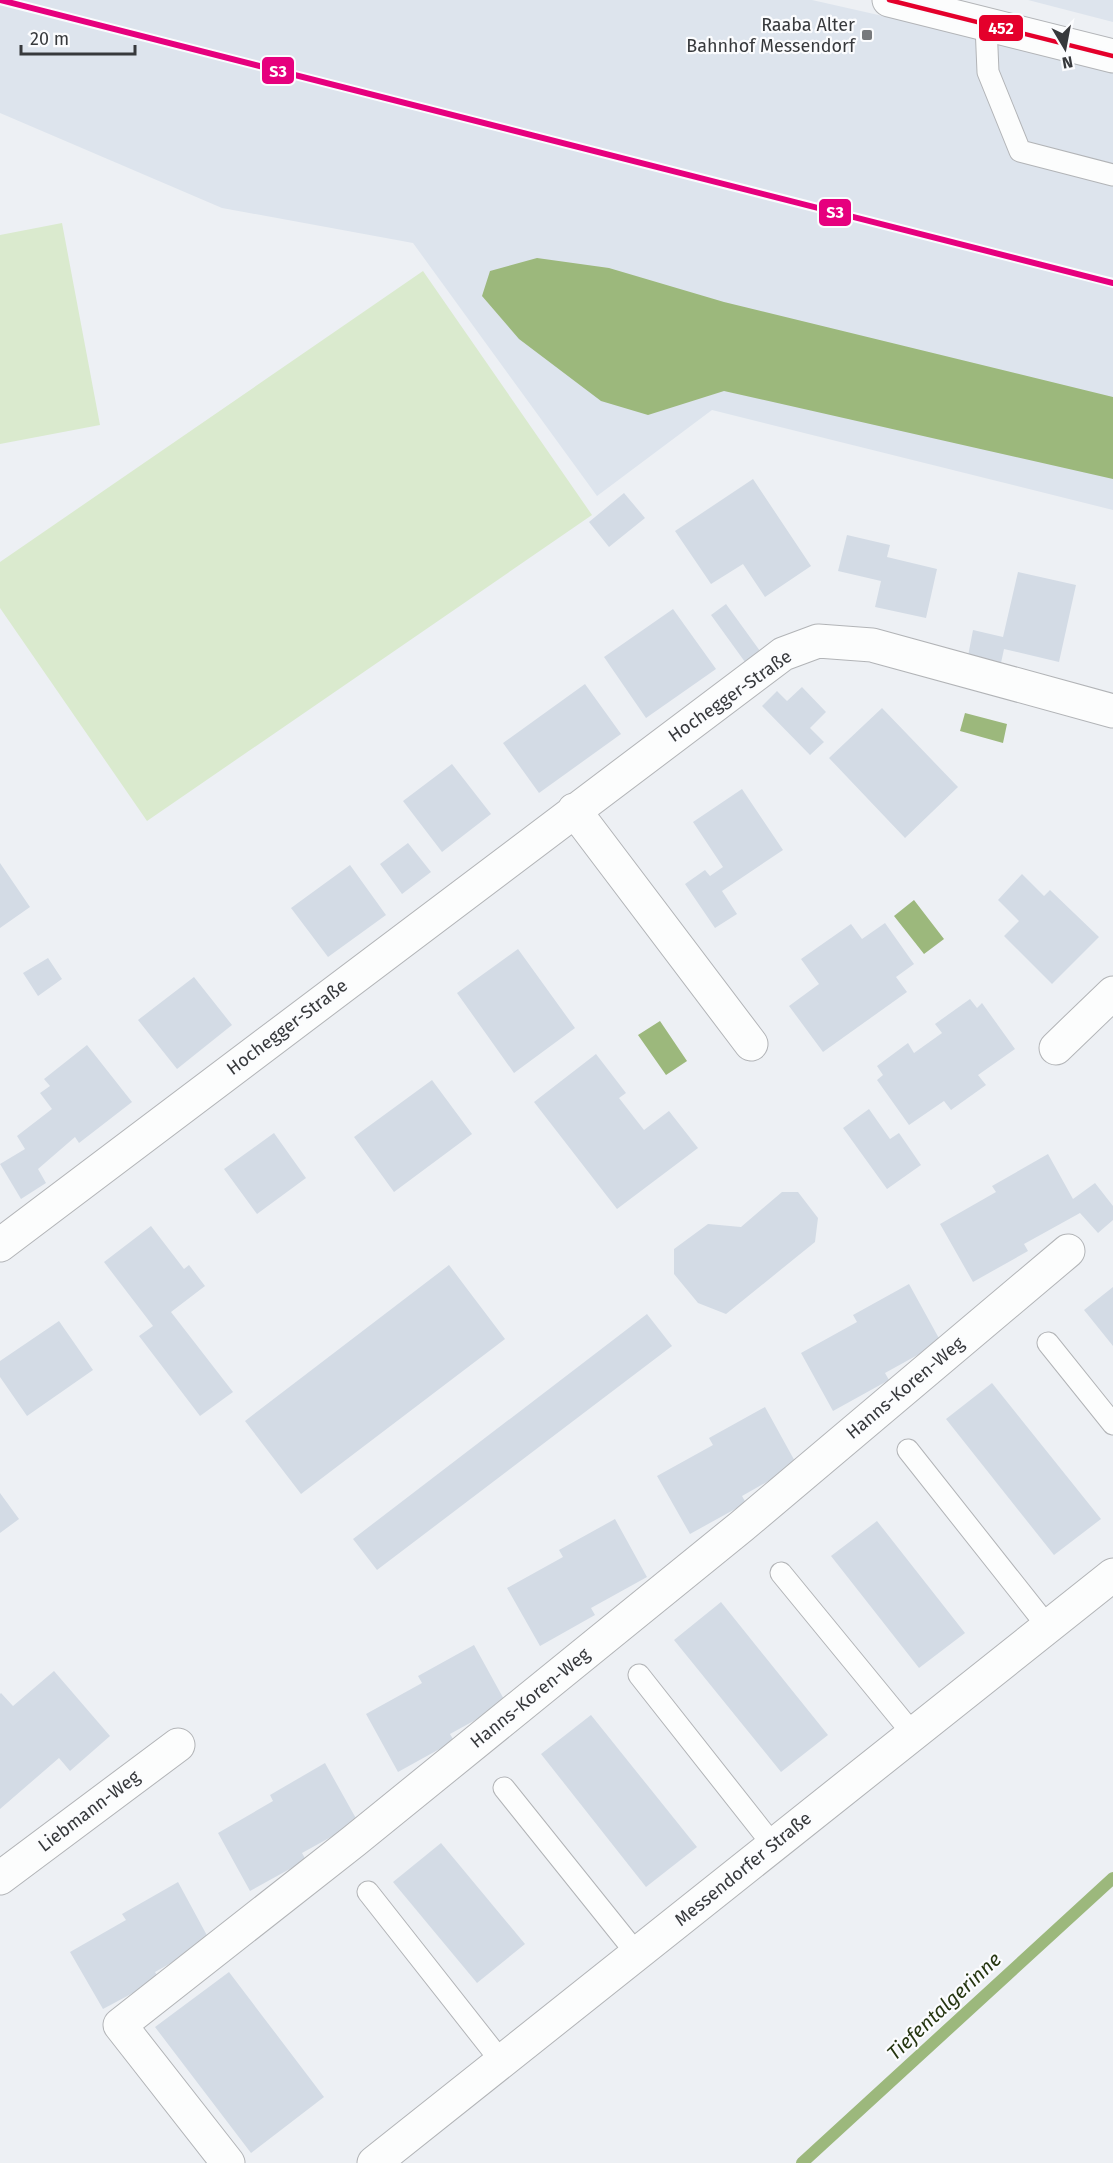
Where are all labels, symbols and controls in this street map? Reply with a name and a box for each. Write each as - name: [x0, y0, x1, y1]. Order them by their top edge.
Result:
- place label: Raaba Alter Bahnhof Messendorf: [686, 14, 857, 57]
- line badge: 452: [978, 14, 1024, 42]
- scale bar: [21, 18, 135, 56]
- north arrow: [1035, 18, 1095, 78]
- text: 452: [988, 19, 1014, 38]
- text: 20 m: [30, 28, 69, 50]
- marker: Raaba Alter Bahnhof Messendorf: [860, 28, 874, 42]
- text: N: [1061, 52, 1074, 73]
- line badge: S3: [261, 56, 295, 85]
- text: S3: [269, 62, 287, 81]
- line badge: S3: [818, 198, 852, 227]
- text: S3: [826, 203, 844, 222]
- street label: Hochegger-Straße: [664, 645, 796, 747]
- street label: Hochegger-Straße: [222, 974, 352, 1080]
- street label: Hanns-Koren-Weg: [841, 1332, 969, 1444]
- street label: Hanns-Koren-Weg: [466, 1643, 595, 1753]
- street label: Liebmann-Weg: [34, 1765, 145, 1856]
- street label: Messendorfer Straße: [670, 1807, 816, 1931]
- water label: Tiefentalgerinne: [882, 1947, 1006, 2065]

